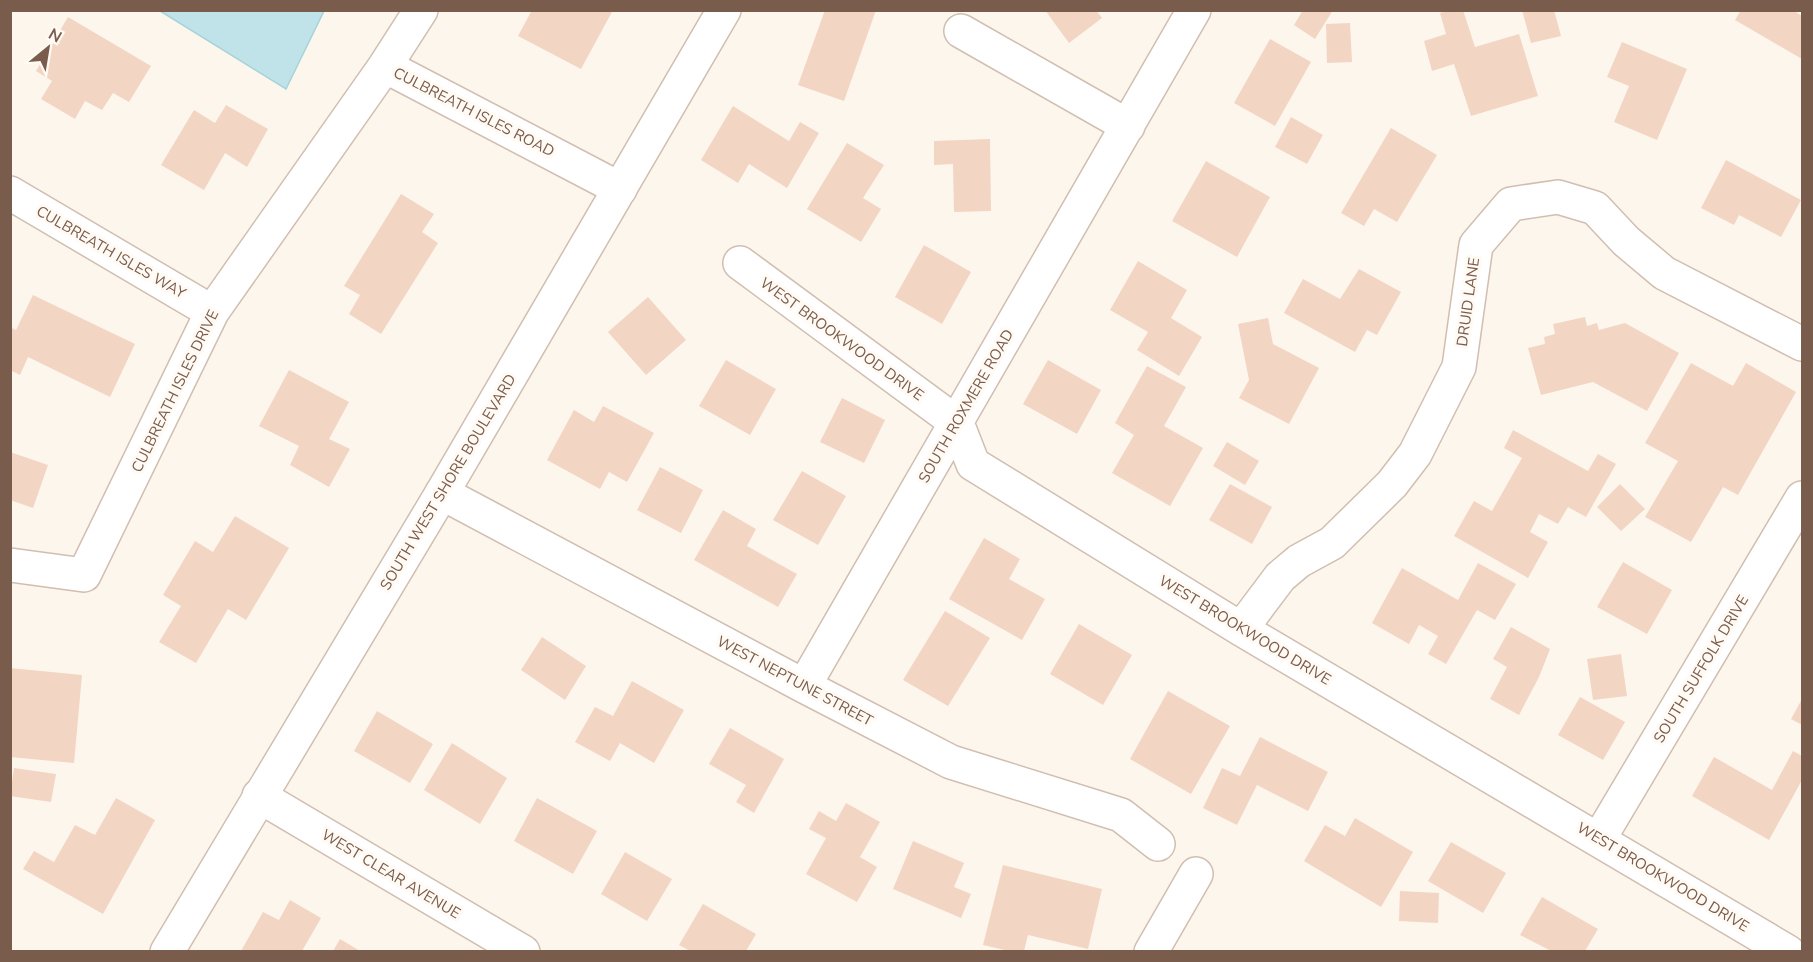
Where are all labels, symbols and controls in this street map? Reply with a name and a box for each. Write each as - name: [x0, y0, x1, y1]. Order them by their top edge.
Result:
- north arrow: [18, 18, 78, 78]
- text: N: [44, 23, 66, 48]
- street label: CULBREATH ISLES ROAD: [390, 63, 558, 161]
- street label: CULBREATH ISLES WAY: [33, 201, 190, 304]
- street label: DRUID LANE: [1452, 256, 1484, 348]
- street label: WEST BROOKWOOD DRIVE: [756, 273, 928, 405]
- street label: CULBREATH ISLES DRIVE: [127, 306, 223, 476]
- street label: SOUTH ROXMERE ROAD: [914, 326, 1018, 486]
- street label: SOUTH WEST SHORE BOULEVARD: [375, 370, 521, 594]
- street label: WEST BROOKWOOD DRIVE: [1155, 571, 1335, 689]
- street label: SOUTH SUFFOLK DRIVE: [1649, 591, 1753, 747]
- street label: WEST NEPTUNE STREET: [713, 631, 877, 731]
- street label: WEST BROOKWOOD DRIVE: [1573, 818, 1753, 936]
- street label: WEST CLEAR AVENUE: [318, 825, 464, 923]

